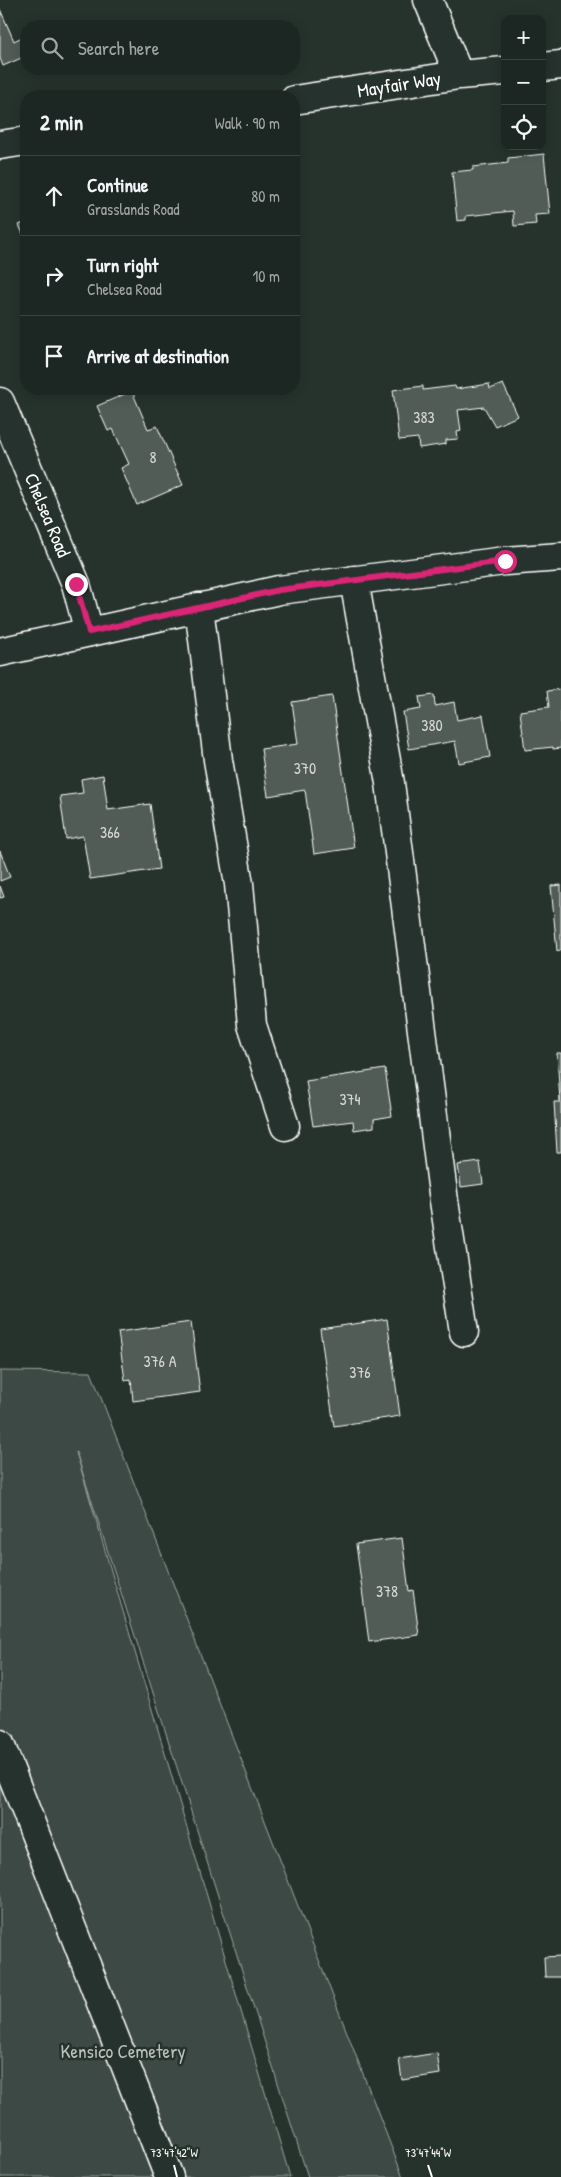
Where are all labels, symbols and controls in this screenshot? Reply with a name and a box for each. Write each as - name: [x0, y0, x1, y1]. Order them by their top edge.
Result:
- map controls: [501, 15, 546, 150]
- button: +: [501, 15, 546, 60]
- search box: [20, 20, 300, 75]
- icon: search: [38, 34, 66, 62]
- text: Search here: [78, 35, 159, 61]
- button: −: [501, 60, 546, 105]
- street label: Mayfair Way: [355, 65, 443, 103]
- button: locate: [501, 105, 546, 150]
- text: 2 min: [40, 108, 83, 137]
- text: Walk · 90 m: [215, 112, 280, 134]
- text: Continue: [87, 172, 148, 198]
- icon: ahead: [40, 182, 68, 210]
- text: 80 m: [251, 185, 280, 207]
- text: Grasslands Road: [87, 198, 180, 220]
- text: Turn right: [87, 252, 158, 278]
- icon: right: [40, 262, 68, 290]
- text: 10 m: [252, 265, 280, 287]
- text: Chelsea Road: [87, 278, 162, 300]
- icon: arrive: [40, 342, 68, 370]
- text: Arrive at destination: [87, 343, 229, 369]
- house number: 383: [413, 406, 435, 428]
- house number: 8: [150, 446, 157, 468]
- street label: Chelsea Road: [19, 469, 78, 562]
- route start: [494, 550, 517, 573]
- route end: [65, 573, 88, 596]
- house number: 380: [421, 714, 443, 736]
- house number: 370: [294, 757, 316, 779]
- house number: 366: [100, 821, 120, 843]
- house number: 374: [339, 1088, 361, 1110]
- house number: 376 A: [144, 1350, 177, 1372]
- house number: 376: [349, 1361, 371, 1383]
- house number: 378: [376, 1580, 398, 1602]
- park label: Kensico Cemetery: [61, 2038, 185, 2064]
- text: 73°47'42"W: [150, 2144, 198, 2161]
- text: 73°47'44"W: [405, 2144, 452, 2161]

